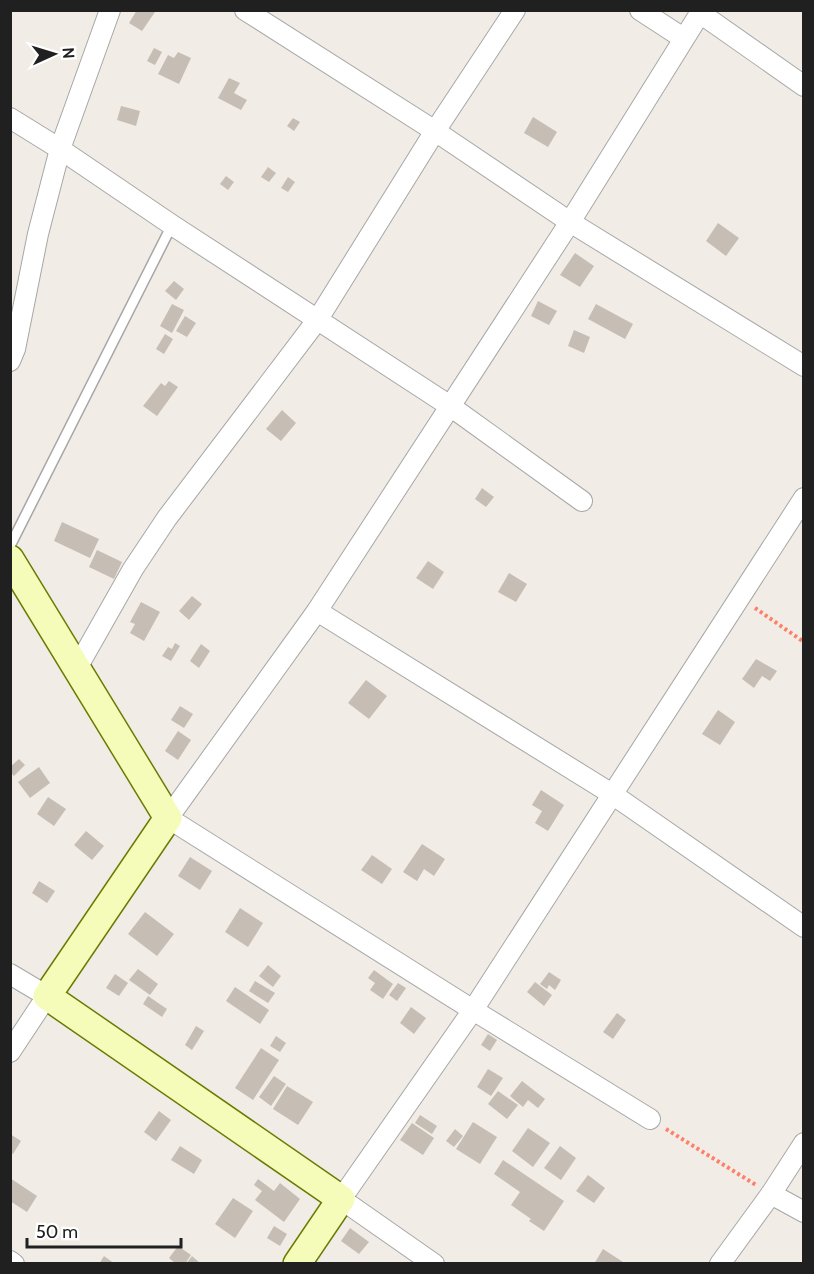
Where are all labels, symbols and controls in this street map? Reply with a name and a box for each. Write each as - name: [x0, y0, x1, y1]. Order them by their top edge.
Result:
- north arrow: [24, 24, 84, 84]
- text: N: [59, 47, 78, 59]
- scale bar: [27, 1211, 182, 1249]
- text: 50 m: [36, 1221, 78, 1243]

